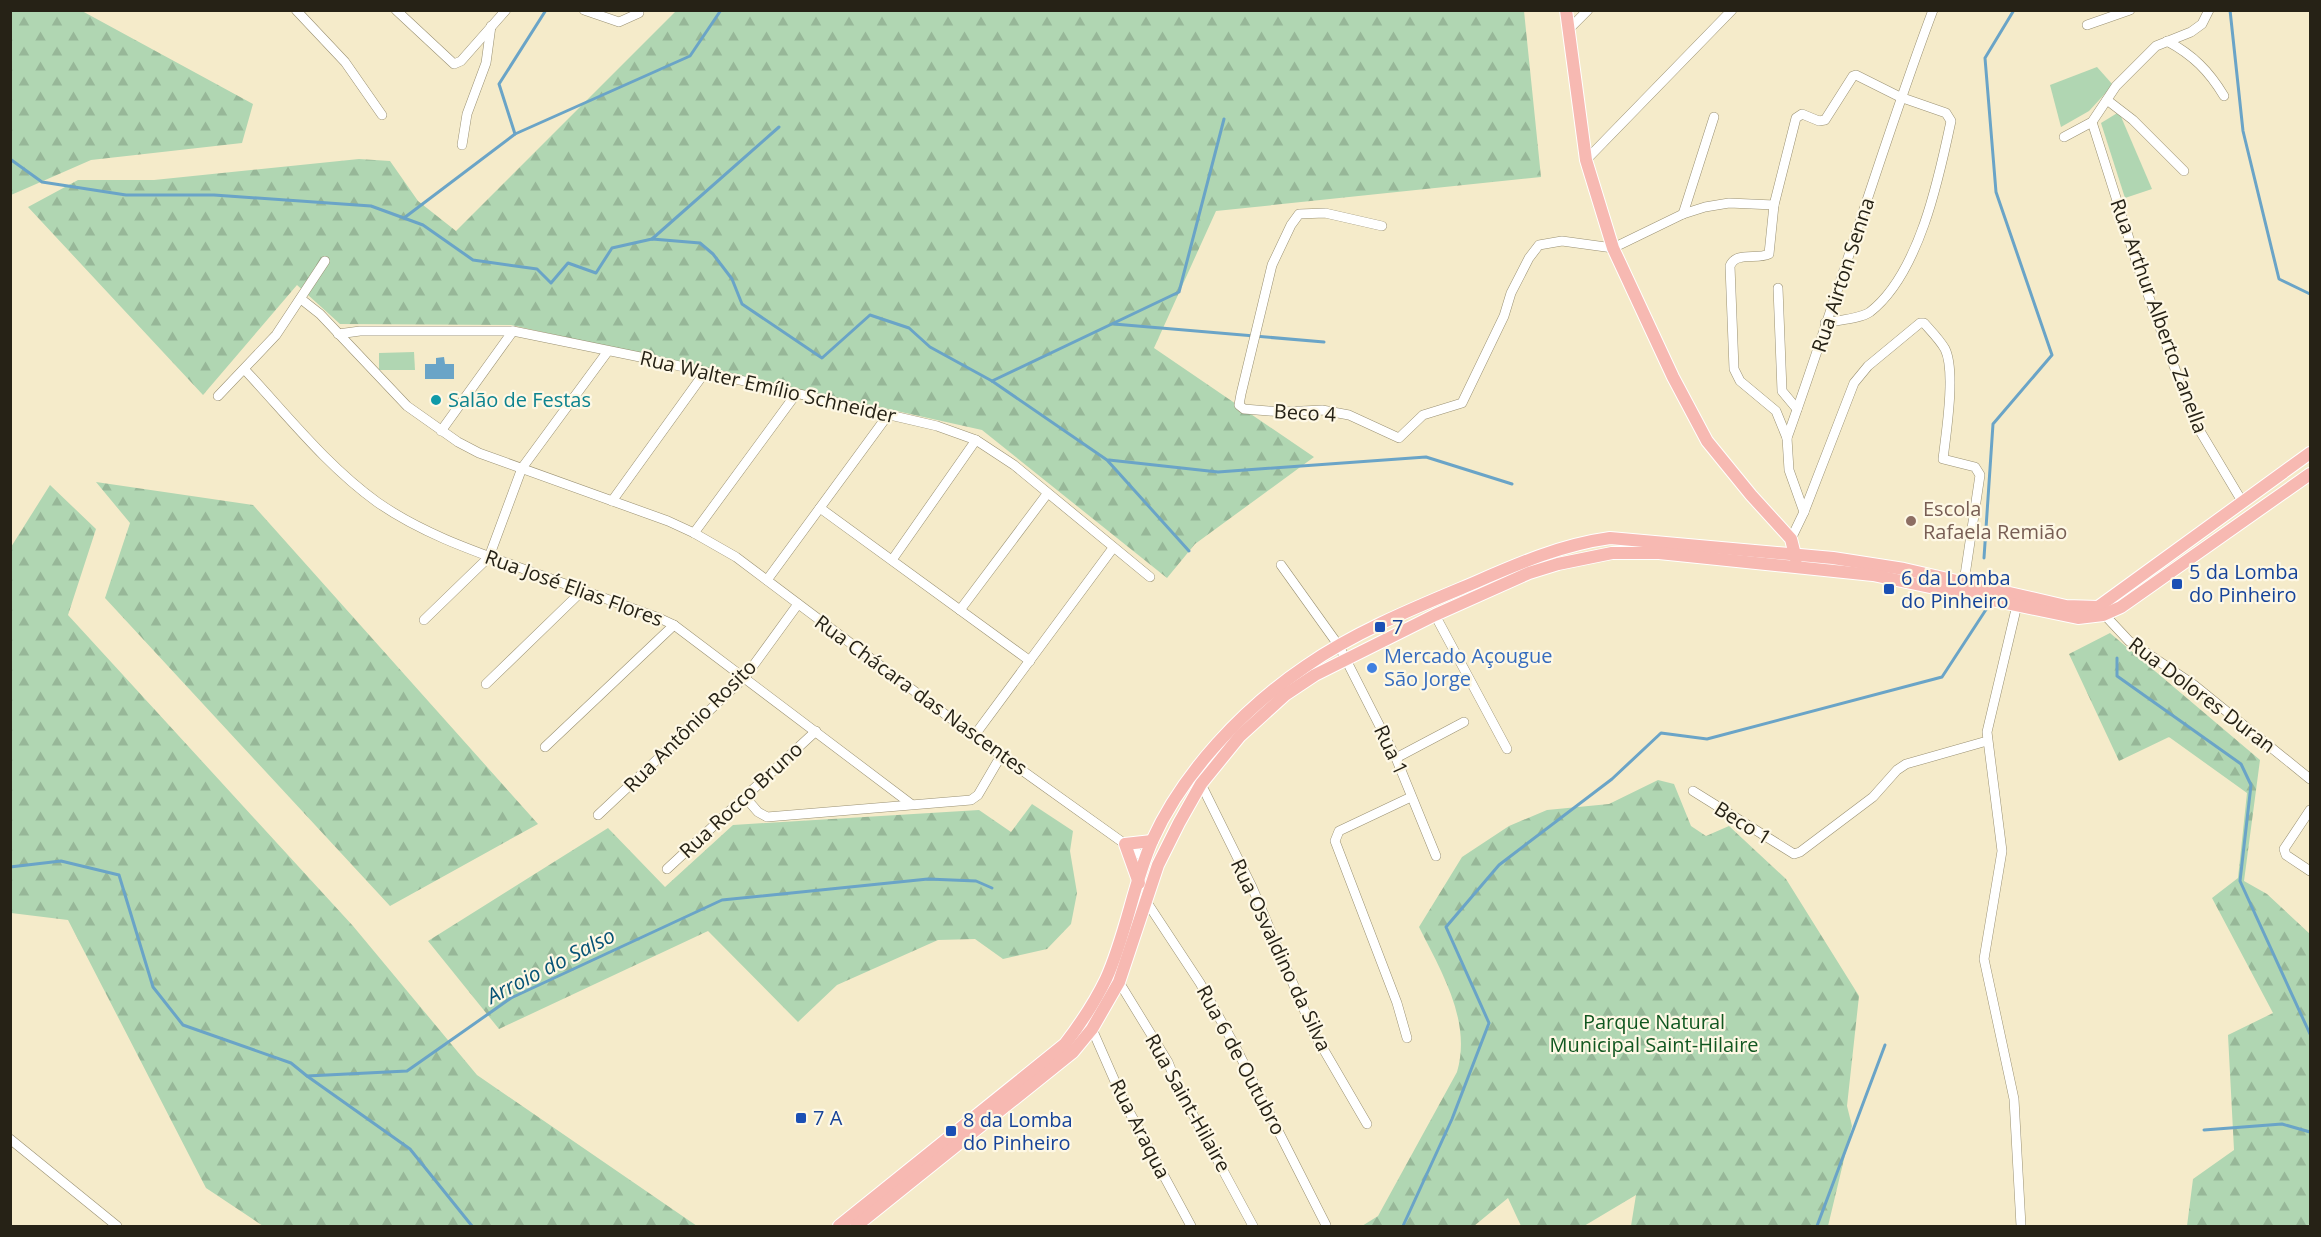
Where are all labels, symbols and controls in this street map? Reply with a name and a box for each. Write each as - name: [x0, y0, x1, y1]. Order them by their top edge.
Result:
- street label: Rua Airton Senna: [1805, 194, 1880, 356]
- street label: Rua Arthur Alberto Zanella: [2104, 195, 2215, 437]
- street label: Rua Walter Emílio Schneider: [637, 344, 899, 429]
- place label: Salão de Festas: [448, 386, 591, 413]
- marker: Salão de Festas: [429, 393, 443, 407]
- street label: Beco 4: [1273, 397, 1337, 428]
- place label: Escola Rafaela Remião: [1923, 495, 2067, 545]
- marker: Escola Rafaela Remião: [1904, 514, 1918, 528]
- street label: Rua José Elias Flores: [481, 543, 667, 632]
- place label: 5 da Lomba do Pinheiro: [2189, 558, 2299, 608]
- place label: 6 da Lomba do Pinheiro: [1901, 564, 2011, 614]
- marker: 5 da Lomba do Pinheiro: [2170, 577, 2184, 591]
- marker: 6 da Lomba do Pinheiro: [1882, 582, 1896, 596]
- street label: Rua Chácara das Nascentes: [809, 608, 1033, 781]
- place label: 7: [1392, 613, 1403, 640]
- marker: 7: [1373, 620, 1387, 634]
- street label: Rua Dolores Duran: [2123, 631, 2281, 759]
- place label: Mercado Açougue São Jorge: [1384, 642, 1552, 692]
- street label: Rua Antônio Rosito: [617, 653, 762, 798]
- marker: Mercado Açougue São Jorge: [1365, 661, 1379, 675]
- street label: Rua 1: [1368, 720, 1415, 779]
- street label: Rua Rocco Bruno: [673, 735, 808, 864]
- street label: Beco 1: [1710, 795, 1777, 851]
- street label: Rua Osvaldino da Silva: [1225, 854, 1338, 1056]
- water label: Arroio do Salso: [480, 921, 620, 1010]
- street label: Rua 6 de Outubro: [1191, 980, 1292, 1139]
- park label: Parque Natural Municipal Saint-Hilaire: [1549, 1008, 1759, 1058]
- street label: Rua Saint-Hilaire: [1139, 1029, 1238, 1177]
- street label: Rua Araqua: [1104, 1074, 1177, 1183]
- place label: 7 A: [813, 1104, 843, 1131]
- place label: 8 da Lomba do Pinheiro: [963, 1106, 1073, 1156]
- marker: 7 A: [794, 1111, 808, 1125]
- marker: 8 da Lomba do Pinheiro: [944, 1124, 958, 1138]

